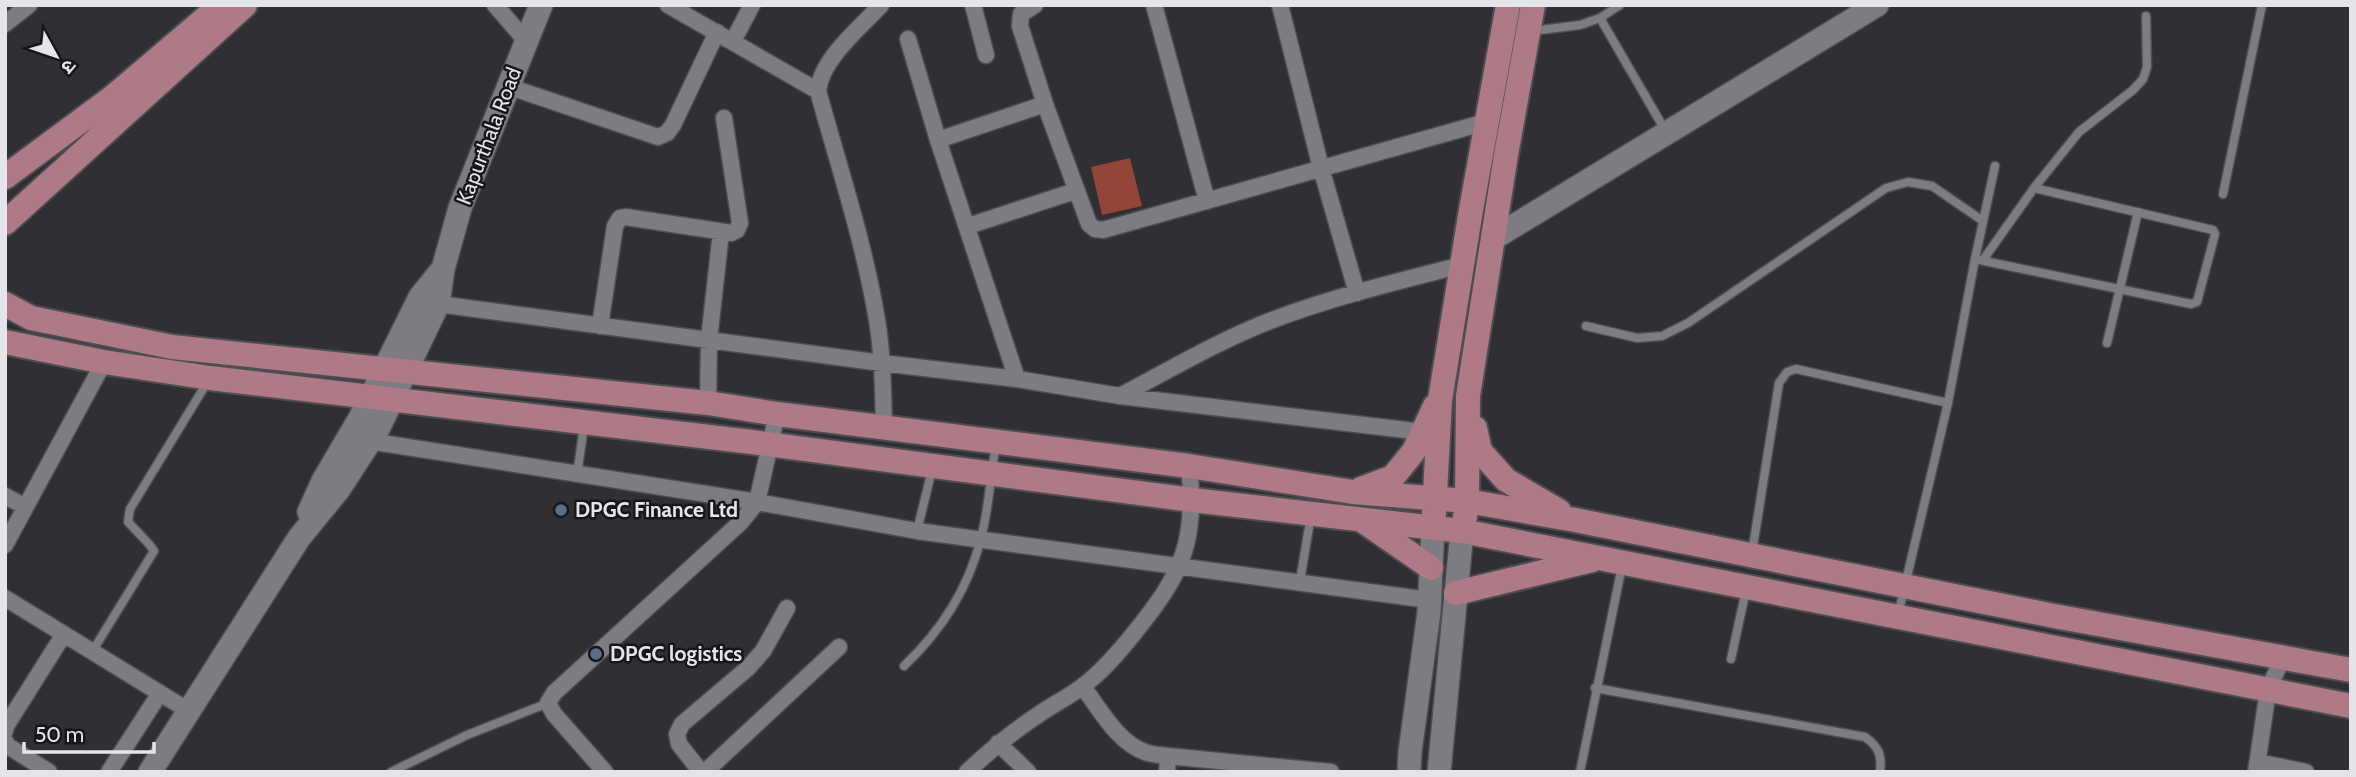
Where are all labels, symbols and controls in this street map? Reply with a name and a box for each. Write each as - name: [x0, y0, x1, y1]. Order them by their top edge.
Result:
- north arrow: [21, 21, 91, 91]
- text: उ: [56, 55, 81, 79]
- street label: Kapurthala Road: [451, 64, 526, 208]
- place label: DPGC Finance Ltd: [575, 497, 738, 522]
- marker: DPGC Finance Ltd: [553, 502, 569, 518]
- place label: DPGC logistics: [610, 641, 742, 666]
- marker: DPGC logistics: [588, 646, 604, 662]
- scale bar: [24, 710, 154, 754]
- text: 50 m: [35, 722, 84, 747]

